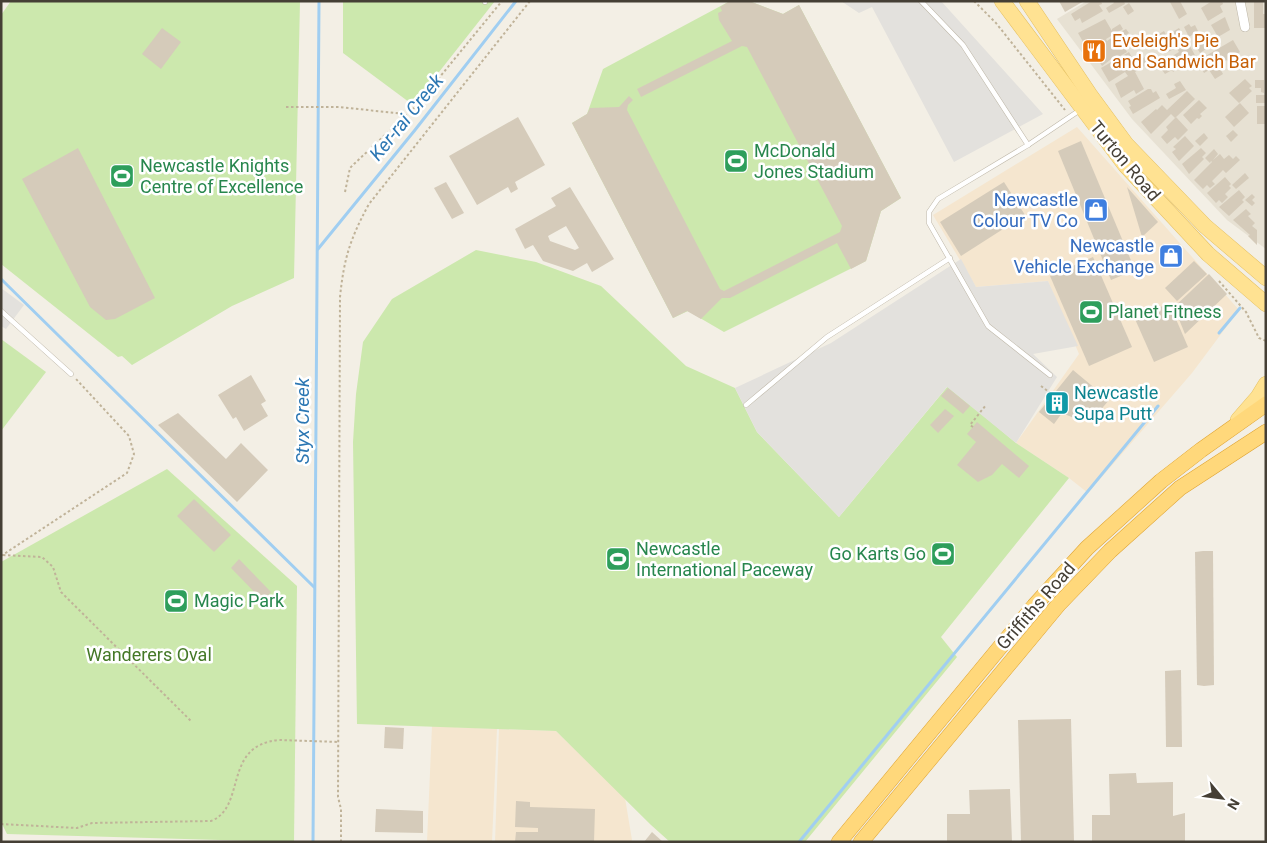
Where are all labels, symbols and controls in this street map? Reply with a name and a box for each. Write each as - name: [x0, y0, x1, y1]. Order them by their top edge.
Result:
- place label: Eveleigh's Pie and Sandwich Bar: [1112, 30, 1256, 72]
- restaurant icon: Eveleigh's Pie and Sandwich Bar: [1081, 38, 1107, 64]
- water label: Ker-rai Creek: [365, 69, 449, 165]
- street label: Turton Road: [1086, 116, 1165, 205]
- place label: McDonald Jones Stadium: [754, 140, 874, 182]
- sports icon: McDonald Jones Stadium: [723, 148, 749, 174]
- place label: Newcastle Knights Centre of Excellence: [140, 155, 303, 197]
- sports icon: Newcastle Knights Centre of Excellence: [109, 163, 135, 189]
- place label: Newcastle Colour TV Co: [972, 189, 1078, 231]
- shop icon: Newcastle Colour TV Co: [1083, 197, 1109, 223]
- place label: Newcastle Vehicle Exchange: [1014, 235, 1154, 277]
- shop icon: Newcastle Vehicle Exchange: [1158, 243, 1184, 269]
- sports icon: Planet Fitness: [1078, 299, 1104, 325]
- place label: Planet Fitness: [1108, 301, 1222, 322]
- water label: Styx Creek: [291, 377, 314, 464]
- place label: Newcastle Supa Putt: [1074, 382, 1158, 424]
- building icon: Newcastle Supa Putt: [1044, 390, 1070, 416]
- place label: Newcastle International Paceway: [636, 538, 813, 580]
- sports icon: Go Karts Go: [930, 541, 956, 567]
- place label: Go Karts Go: [829, 543, 926, 564]
- sports icon: Newcastle International Paceway: [605, 546, 631, 572]
- street label: Griffiths Road: [992, 558, 1079, 654]
- sports icon: Magic Park: [163, 588, 189, 614]
- place label: Magic Park: [194, 590, 285, 611]
- park label: Wanderers Oval: [86, 644, 212, 665]
- north arrow: [1197, 773, 1247, 823]
- text: N: [1224, 796, 1243, 813]

